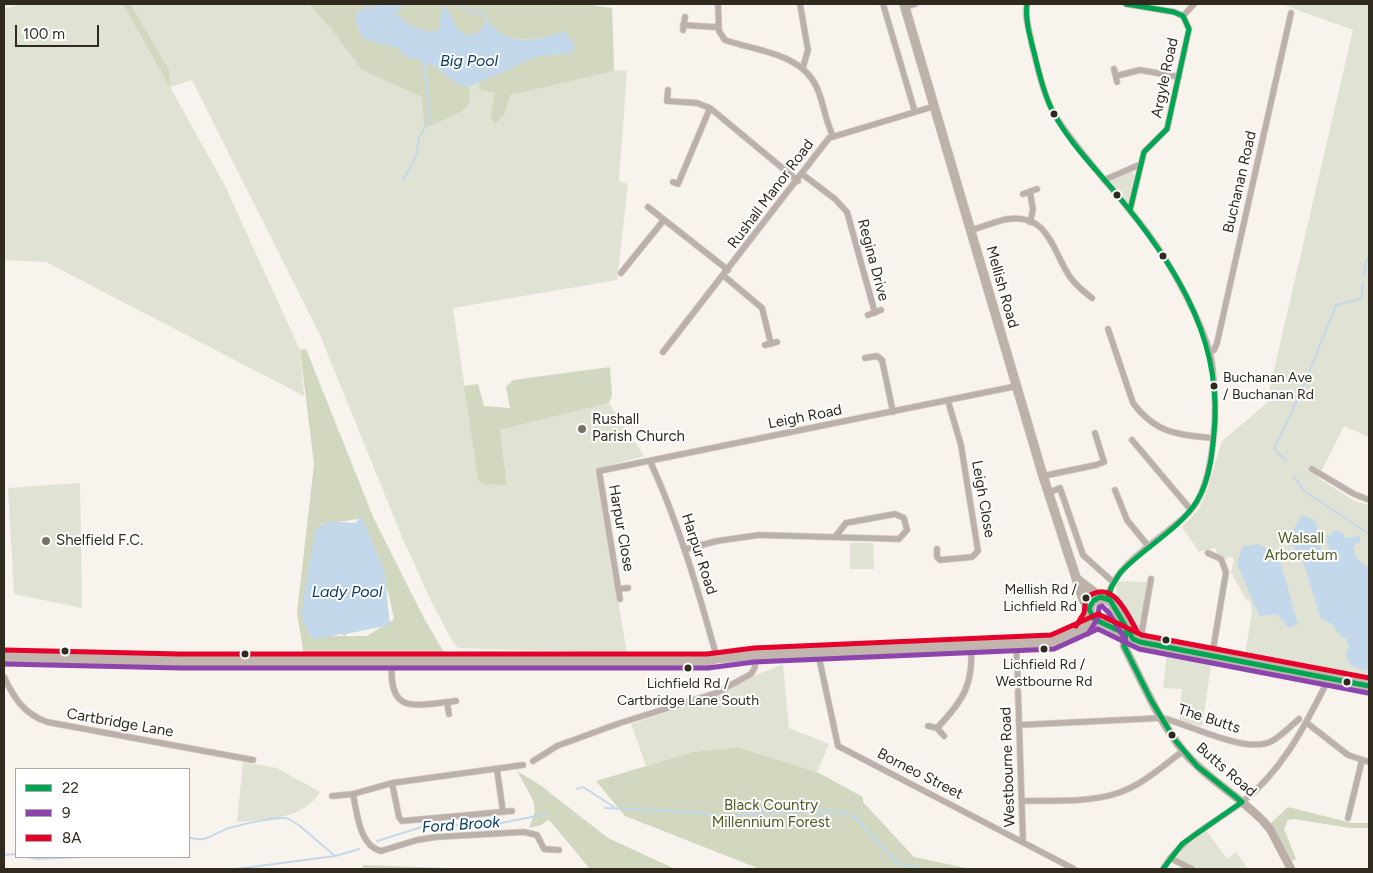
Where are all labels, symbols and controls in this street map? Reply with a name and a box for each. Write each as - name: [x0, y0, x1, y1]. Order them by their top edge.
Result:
- scale bar: [18, 15, 101, 47]
- text: 100 m: [23, 25, 65, 43]
- street label: Argyle Road: [1148, 36, 1182, 120]
- water label: Big Pool: [440, 51, 498, 71]
- unlabelled marker: [1049, 109, 1059, 119]
- street label: Buchanan Road: [1220, 129, 1260, 235]
- street label: Rushall Manor Road: [724, 136, 818, 252]
- unlabelled marker: [1112, 190, 1122, 200]
- street label: Regina Drive: [853, 217, 893, 303]
- street label: Mellish Road: [982, 244, 1022, 330]
- unlabelled marker: [1158, 251, 1168, 261]
- place label: Buchanan Ave / Buchanan Rd: [1223, 370, 1314, 402]
- marker: Buchanan Ave / Buchanan Rd: [1209, 381, 1219, 391]
- street label: Leigh Road: [767, 401, 843, 433]
- place label: Rushall Parish Church: [592, 411, 685, 446]
- marker: Rushall Parish Church: [576, 423, 588, 435]
- street label: Leigh Close: [967, 459, 999, 539]
- street label: Harpur Close: [604, 483, 638, 573]
- street label: Harpur Road: [677, 511, 721, 597]
- park label: Walsall Arboretum: [1265, 530, 1337, 565]
- place label: Shelfield F.C.: [56, 532, 143, 550]
- marker: Shelfield F.C.: [40, 535, 52, 547]
- water label: Lady Pool: [312, 582, 382, 602]
- place label: Mellish Rd / Lichfield Rd: [1003, 582, 1077, 614]
- marker: Mellish Rd / Lichfield Rd: [1081, 593, 1091, 603]
- unlabelled marker: [1161, 635, 1171, 645]
- marker: Lichfield Rd / Westbourne Rd: [1039, 644, 1049, 654]
- unlabelled marker: [60, 646, 70, 656]
- unlabelled marker: [240, 649, 250, 659]
- place label: Lichfield Rd / Westbourne Rd: [995, 657, 1093, 690]
- marker: Lichfield Rd / Cartbridge Lane South: [683, 663, 693, 673]
- place label: Lichfield Rd / Cartbridge Lane South: [617, 676, 759, 709]
- unlabelled marker: [1342, 677, 1352, 687]
- street label: The Butts: [1176, 700, 1242, 738]
- street label: Cartbridge Lane: [65, 705, 175, 741]
- street label: Westbourne Road: [997, 707, 1019, 827]
- unlabelled marker: [1167, 730, 1177, 740]
- street label: Butts Road: [1192, 739, 1260, 801]
- street label: Borneo Street: [874, 745, 966, 803]
- legend: [15, 768, 190, 858]
- text: 22: [62, 779, 79, 797]
- park label: Black Country Millennium Forest: [712, 797, 830, 832]
- text: 9: [62, 804, 71, 822]
- water label: Ford Brook: [421, 813, 501, 837]
- text: 8A: [62, 829, 81, 847]

